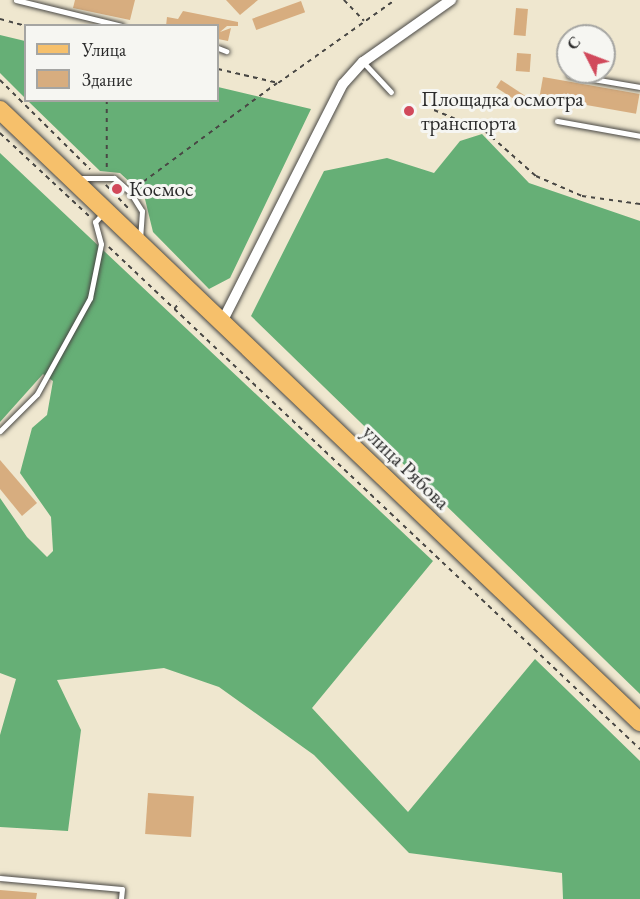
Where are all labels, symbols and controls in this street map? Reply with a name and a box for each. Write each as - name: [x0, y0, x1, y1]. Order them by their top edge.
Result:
- legend: [24, 24, 219, 102]
- north arrow: [556, 24, 616, 84]
- text: С: [562, 32, 585, 54]
- text: Улица: [82, 38, 126, 61]
- text: Здание: [82, 68, 132, 91]
- place label: Площадка осмотра транспорта: [421, 86, 584, 136]
- marker: Площадка осмотра транспорта: [402, 104, 416, 118]
- place label: Космос: [129, 176, 193, 202]
- marker: Космос: [110, 182, 124, 196]
- street label: улица Рябова: [357, 419, 455, 515]

